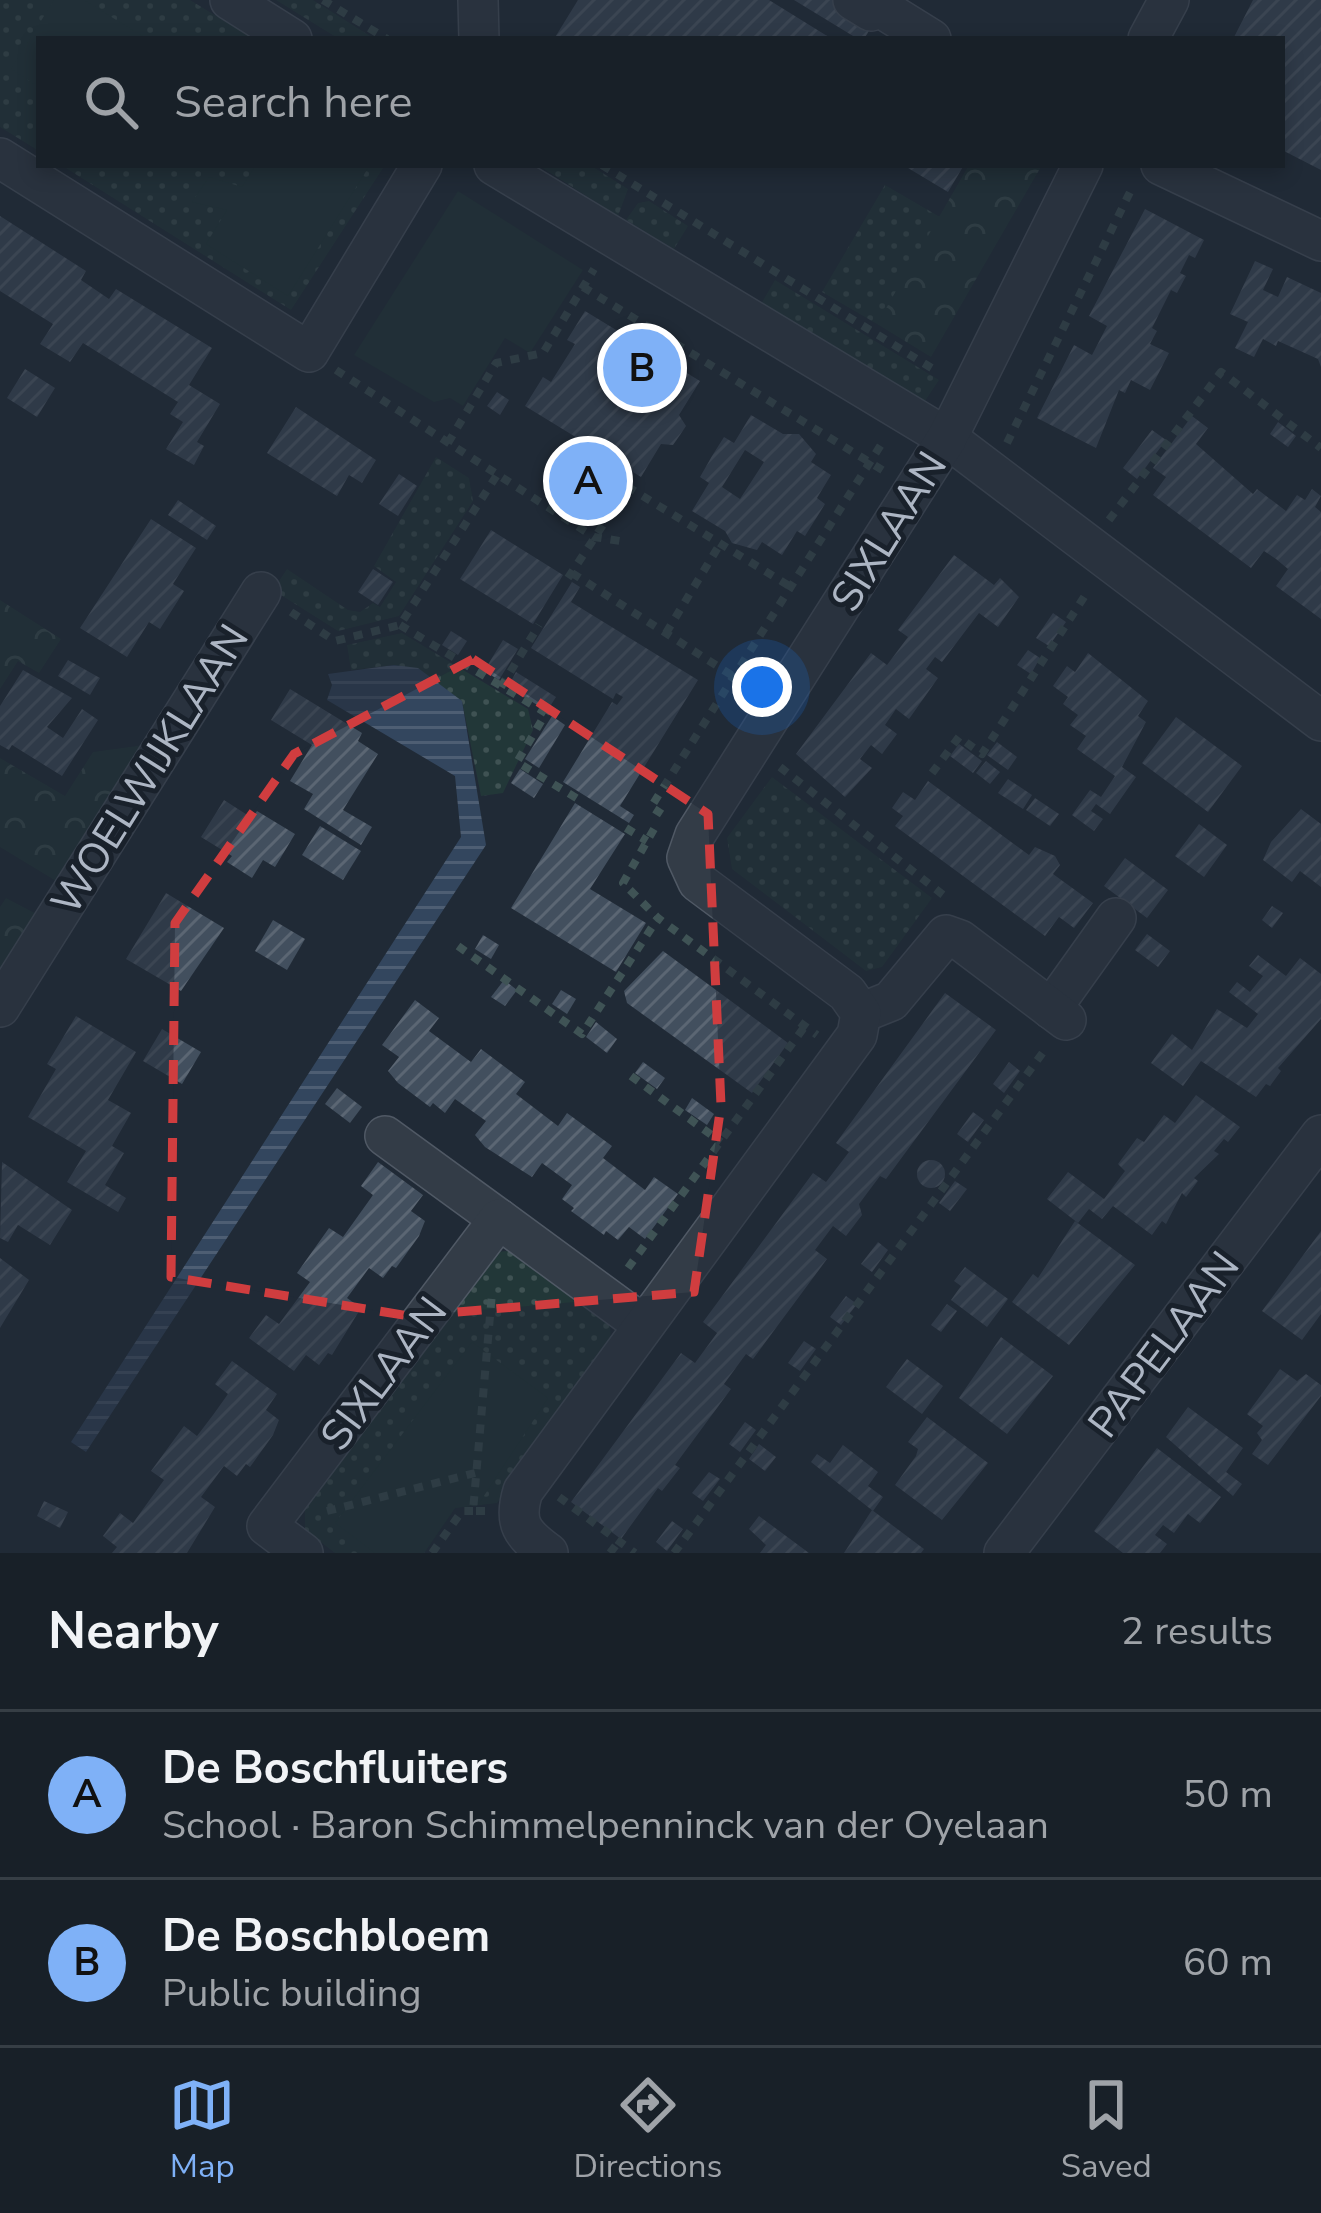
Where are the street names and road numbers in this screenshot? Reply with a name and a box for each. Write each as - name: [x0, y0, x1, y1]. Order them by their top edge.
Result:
- street label: SIXLAAN: [818, 441, 961, 622]
- street label: WOELWIJKLAAN: [38, 614, 262, 926]
- street label: PAPELAAN: [1075, 1240, 1253, 1450]
- street label: SIXLAAN: [308, 1286, 461, 1462]

